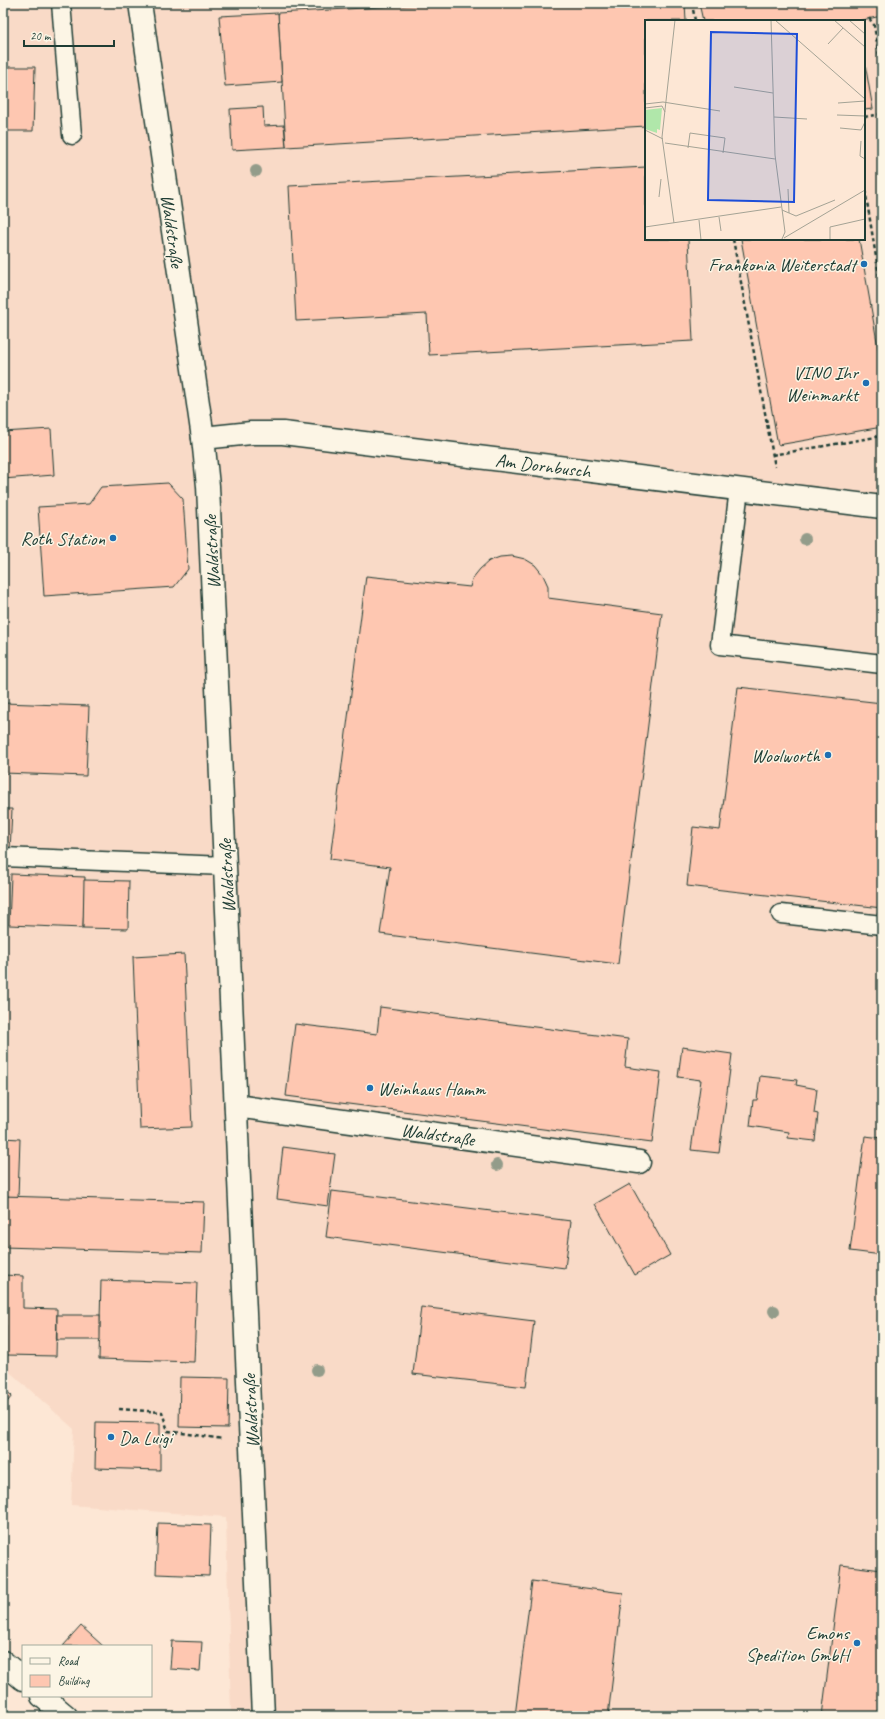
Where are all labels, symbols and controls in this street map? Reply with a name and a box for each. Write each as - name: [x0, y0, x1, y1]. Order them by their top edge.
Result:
- inset map: [645, 20, 865, 240]
- scale bar: [24, 22, 114, 48]
- text: 20 m: [30, 28, 52, 44]
- street label: Waldstraße: [155, 193, 189, 271]
- place label: Frankonia Weiterstadt: [708, 253, 859, 277]
- marker: Frankonia Weiterstadt: [859, 259, 869, 269]
- place label: VINO Ihr Weinmarkt: [786, 361, 860, 407]
- marker: VINO Ihr Weinmarkt: [861, 378, 871, 388]
- street label: Am Dornbusch: [494, 448, 593, 484]
- street label: Waldstraße: [198, 513, 226, 589]
- place label: Roth Station: [21, 527, 105, 551]
- marker: Roth Station: [108, 533, 118, 543]
- place label: Woolworth: [751, 744, 821, 768]
- marker: Woolworth: [823, 750, 833, 760]
- street label: Waldstraße: [213, 837, 241, 913]
- place label: Weinhaus Hamm: [378, 1077, 487, 1101]
- marker: Weinhaus Hamm: [365, 1083, 375, 1093]
- street label: Waldstraße: [400, 1118, 478, 1152]
- street label: Waldstraße: [237, 1372, 265, 1448]
- place label: Da Luigi: [119, 1426, 174, 1450]
- marker: Da Luigi: [106, 1432, 116, 1442]
- place label: Emons Spedition GmbH: [746, 1621, 852, 1667]
- marker: Emons Spedition GmbH: [852, 1638, 862, 1648]
- legend: [22, 1645, 152, 1697]
- text: Road: [58, 1653, 80, 1669]
- text: Building: [58, 1673, 90, 1689]

